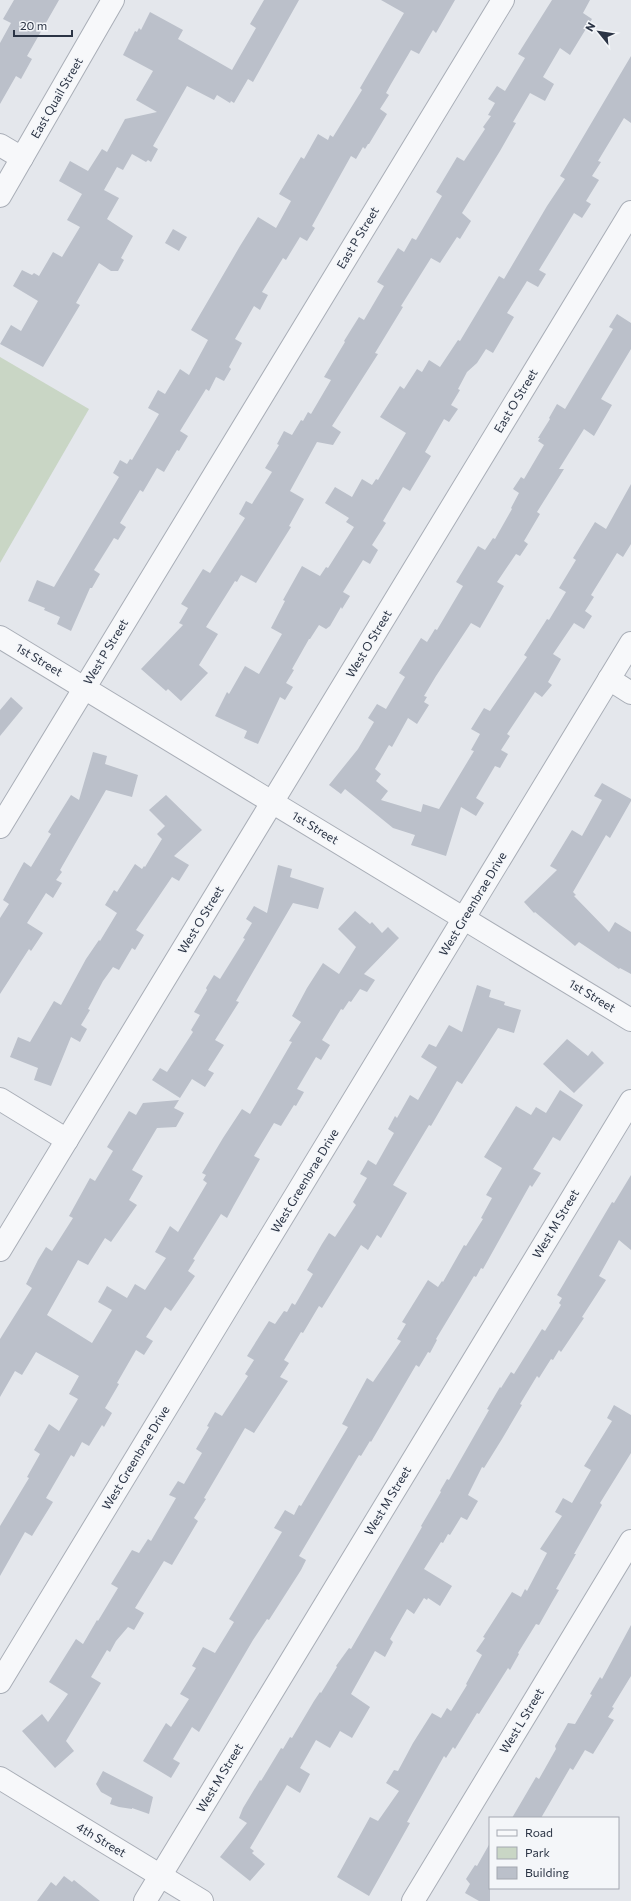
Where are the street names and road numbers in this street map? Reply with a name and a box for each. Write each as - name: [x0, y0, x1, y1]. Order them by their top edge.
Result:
- street label: East Quail Street: [27, 54, 85, 140]
- street label: East P Street: [333, 204, 381, 271]
- street label: East O Street: [491, 366, 540, 435]
- street label: West O Street: [342, 607, 394, 680]
- street label: West P Street: [80, 616, 130, 687]
- street label: 1st Street: [14, 640, 65, 678]
- street label: 1st Street: [290, 808, 341, 846]
- street label: West Greenbrae Drive: [436, 849, 509, 958]
- street label: West O Street: [174, 883, 226, 956]
- street label: 1st Street: [567, 976, 618, 1014]
- street label: West Greenbrae Drive: [268, 1126, 341, 1235]
- street label: West M Street: [529, 1186, 581, 1261]
- street label: West Greenbrae Drive: [99, 1403, 172, 1512]
- street label: West M Street: [361, 1463, 413, 1538]
- street label: West L Street: [496, 1685, 546, 1756]
- street label: West M Street: [193, 1740, 245, 1815]
- street label: 4th Street: [74, 1819, 129, 1859]

